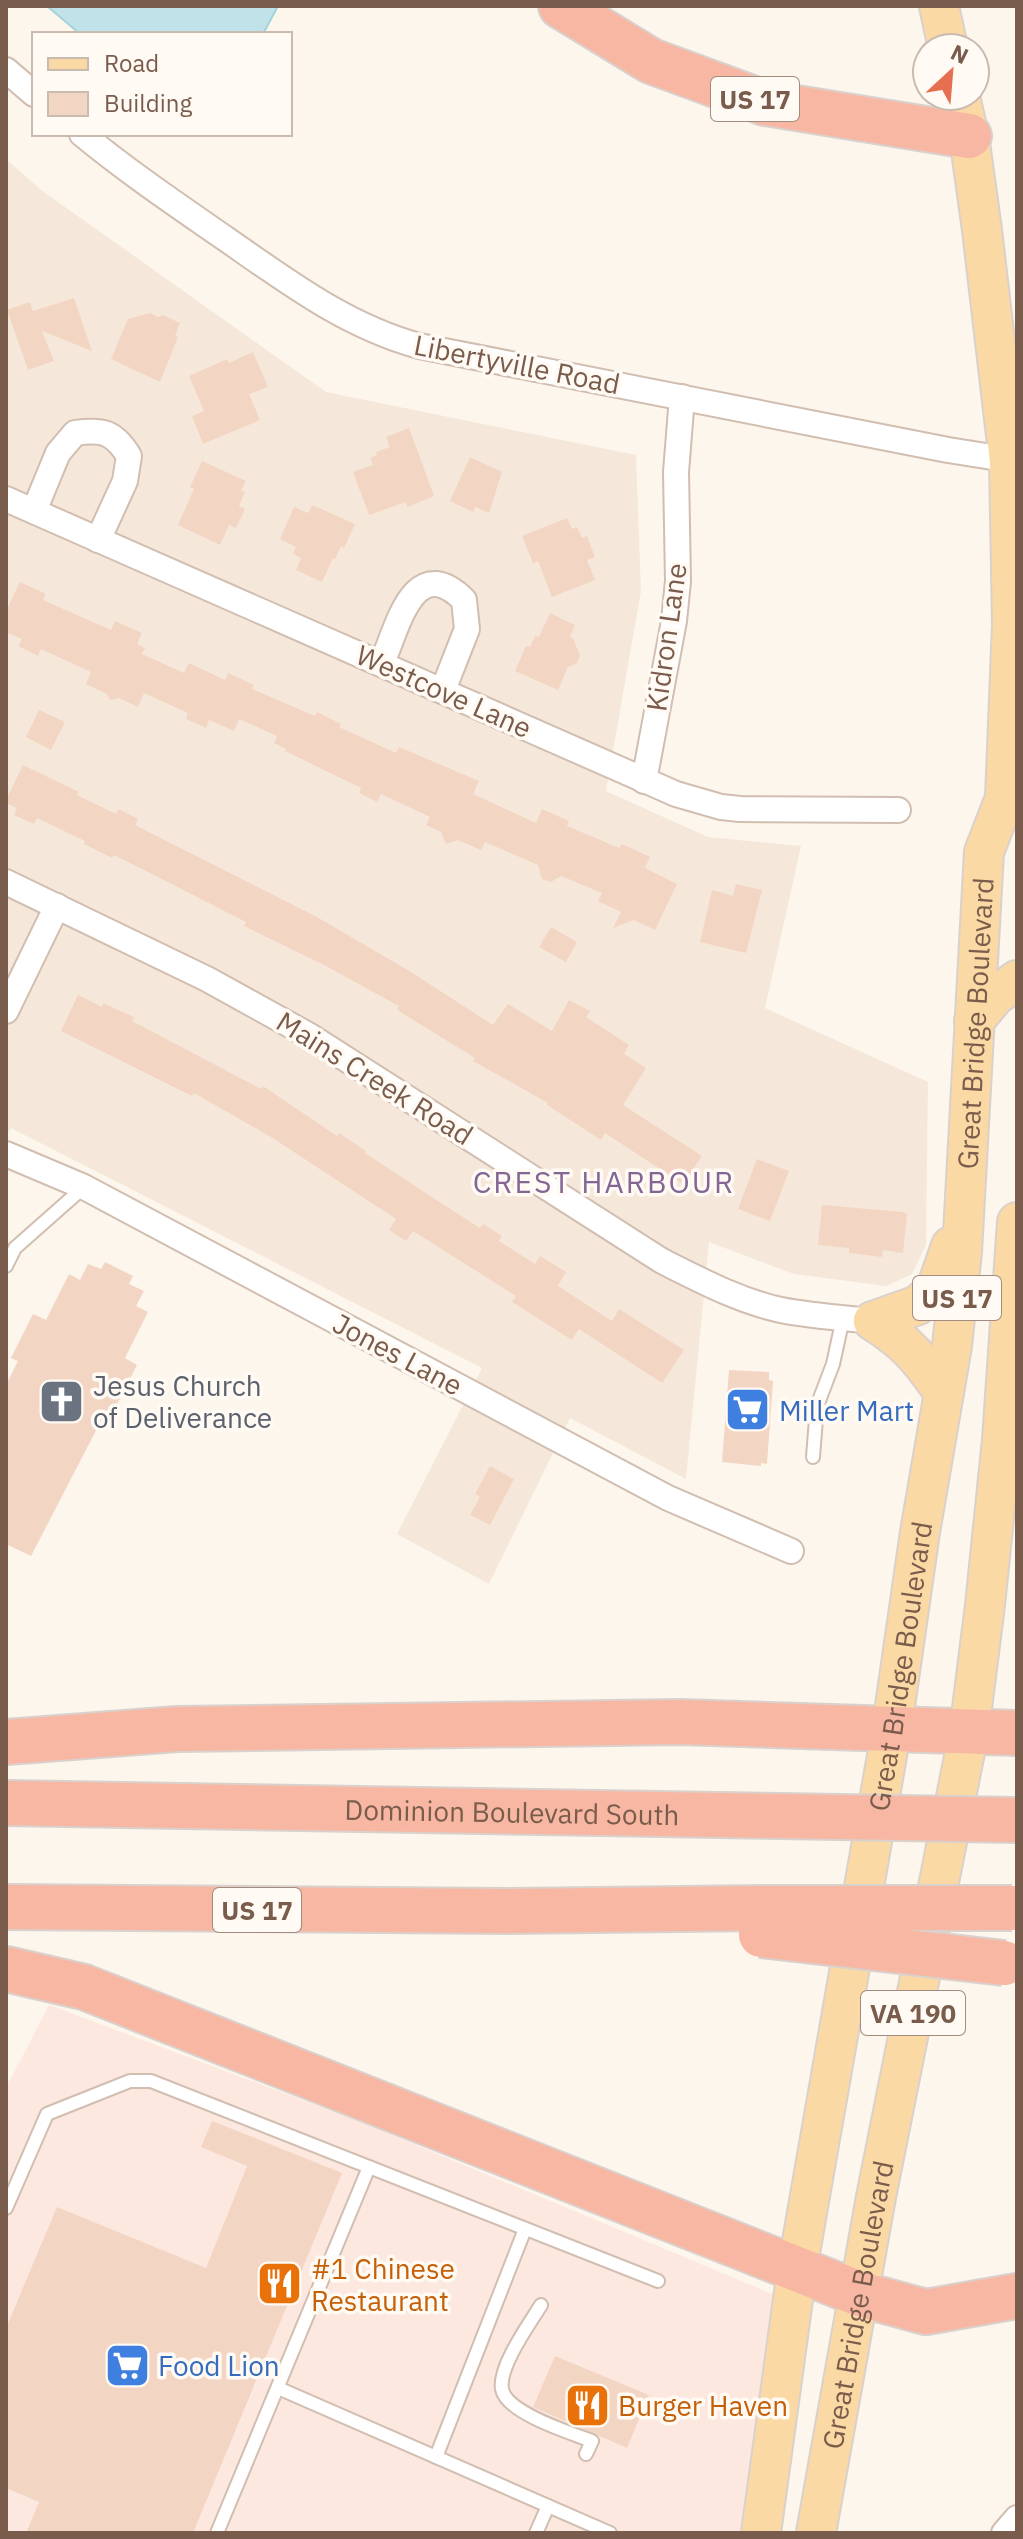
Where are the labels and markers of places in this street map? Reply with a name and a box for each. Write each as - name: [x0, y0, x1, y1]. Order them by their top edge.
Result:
- place label: Jesus Church of Deliverance: [93, 1367, 272, 1436]
- church icon: Jesus Church of Deliverance: [38, 1377, 86, 1425]
- supermarket icon: Miller Mart: [724, 1386, 772, 1434]
- place label: Miller Mart: [779, 1392, 914, 1429]
- place label: #1 Chinese Restaurant: [311, 2250, 455, 2319]
- restaurant icon: #1 Chinese Restaurant: [256, 2260, 304, 2308]
- supermarket icon: Food Lion: [103, 2341, 151, 2389]
- place label: Food Lion: [158, 2347, 280, 2384]
- restaurant icon: Burger Haven: [563, 2381, 611, 2429]
- place label: Burger Haven: [618, 2387, 788, 2424]

